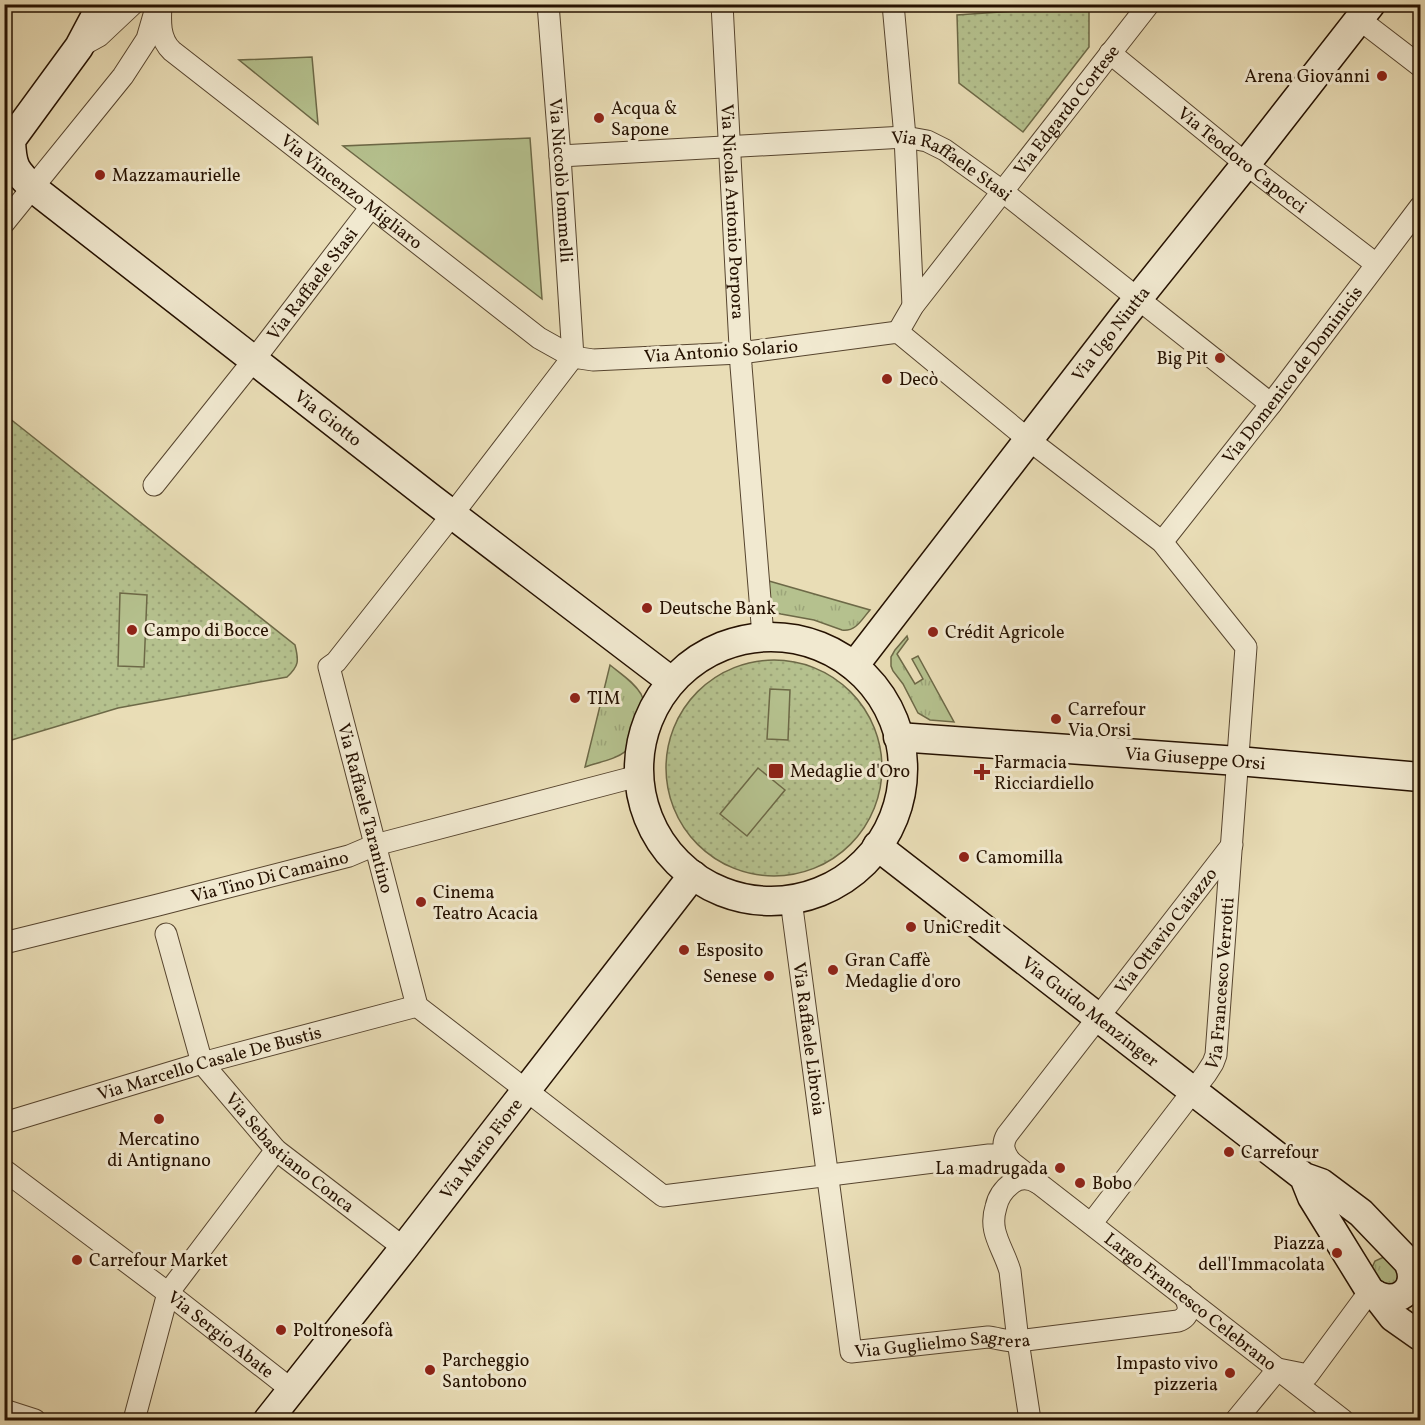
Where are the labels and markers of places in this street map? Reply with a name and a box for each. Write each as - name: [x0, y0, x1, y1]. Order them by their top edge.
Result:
- place label: Arena Giovanni: [1245, 65, 1370, 90]
- marker: Arena Giovanni: [1375, 69, 1389, 83]
- place label: Acqua & Sapone: [611, 97, 677, 143]
- marker: Acqua & Sapone: [592, 111, 606, 125]
- place label: Mazzamaurielle: [112, 164, 241, 189]
- marker: Mazzamaurielle: [93, 168, 107, 182]
- place label: Big Pit: [1156, 347, 1208, 372]
- marker: Big Pit: [1213, 351, 1227, 365]
- place label: Decò: [899, 368, 938, 393]
- marker: Decò: [880, 372, 894, 386]
- place label: Deutsche Bank: [659, 597, 776, 622]
- marker: Deutsche Bank: [640, 601, 654, 615]
- place label: Campo di Bocce: [144, 619, 269, 644]
- place label: Crédit Agricole: [945, 621, 1065, 646]
- marker: Campo di Bocce: [125, 623, 139, 637]
- marker: Crédit Agricole: [926, 625, 940, 639]
- place label: TIM: [587, 687, 620, 712]
- marker: TIM: [568, 691, 582, 705]
- place label: Carrefour Via Orsi: [1068, 698, 1146, 744]
- marker: Carrefour Via Orsi: [1049, 712, 1063, 726]
- place label: Farmacia Ricciardiello: [994, 751, 1094, 797]
- place label: Medaglie d'Oro: [790, 760, 910, 785]
- marker: Medaglie d'Oro: [767, 762, 785, 780]
- marker: Farmacia Ricciardiello: [975, 765, 989, 779]
- place label: Camomilla: [976, 846, 1063, 871]
- marker: Camomilla: [957, 850, 971, 864]
- place label: Cinema Teatro Acacia: [433, 881, 538, 927]
- marker: Cinema Teatro Acacia: [414, 895, 428, 909]
- place label: UniCredit: [923, 916, 1001, 941]
- marker: UniCredit: [904, 920, 918, 934]
- place label: Esposito: [696, 939, 763, 964]
- marker: Esposito: [677, 943, 691, 957]
- place label: Gran Caffè Medaglie d'oro: [845, 949, 961, 995]
- marker: Gran Caffè Medaglie d'oro: [826, 963, 840, 977]
- place label: Senese: [703, 965, 757, 990]
- marker: Senese: [762, 969, 776, 983]
- marker: Mercatino di Antignano: [152, 1112, 166, 1126]
- place label: Mercatino di Antignano: [107, 1128, 211, 1174]
- place label: Carrefour: [1241, 1141, 1319, 1166]
- marker: Carrefour: [1222, 1145, 1236, 1159]
- place label: La madrugada: [935, 1157, 1048, 1182]
- marker: La madrugada: [1053, 1161, 1067, 1175]
- place label: Bobo: [1092, 1172, 1132, 1197]
- marker: Bobo: [1073, 1176, 1087, 1190]
- place label: Piazza dell'Immacolata: [1198, 1232, 1325, 1278]
- marker: Piazza dell'Immacolata: [1330, 1246, 1344, 1260]
- place label: Carrefour Market: [89, 1249, 228, 1274]
- marker: Carrefour Market: [70, 1253, 84, 1267]
- place label: Poltronesofà: [293, 1319, 393, 1344]
- marker: Poltronesofà: [274, 1323, 288, 1337]
- place label: Parcheggio Santobono: [442, 1349, 529, 1395]
- place label: Impasto vivo pizzeria: [1116, 1352, 1218, 1398]
- marker: Parcheggio Santobono: [423, 1363, 437, 1377]
- marker: Impasto vivo pizzeria: [1223, 1366, 1237, 1380]

